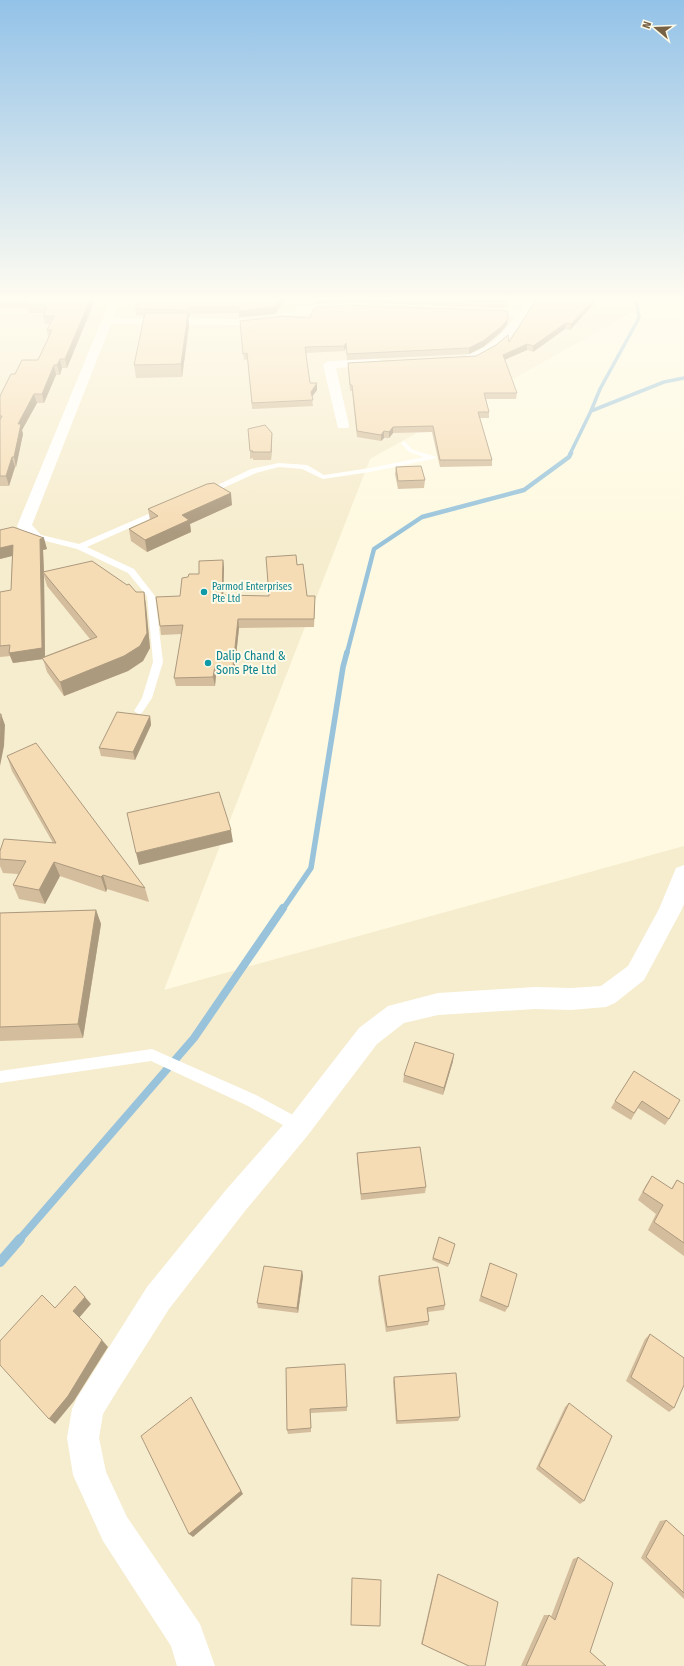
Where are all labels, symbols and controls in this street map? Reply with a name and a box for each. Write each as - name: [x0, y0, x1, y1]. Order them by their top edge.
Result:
- north arrow: [636, 8, 676, 48]
- text: N: [640, 20, 654, 30]
- place label: Parmod Enterprises Pte Ltd: [212, 581, 292, 605]
- marker: Parmod Enterprises Pte Ltd: [199, 587, 209, 597]
- place label: Dalip Chand & Sons Pte Ltd: [216, 649, 286, 677]
- marker: Dalip Chand & Sons Pte Ltd: [203, 658, 213, 668]

